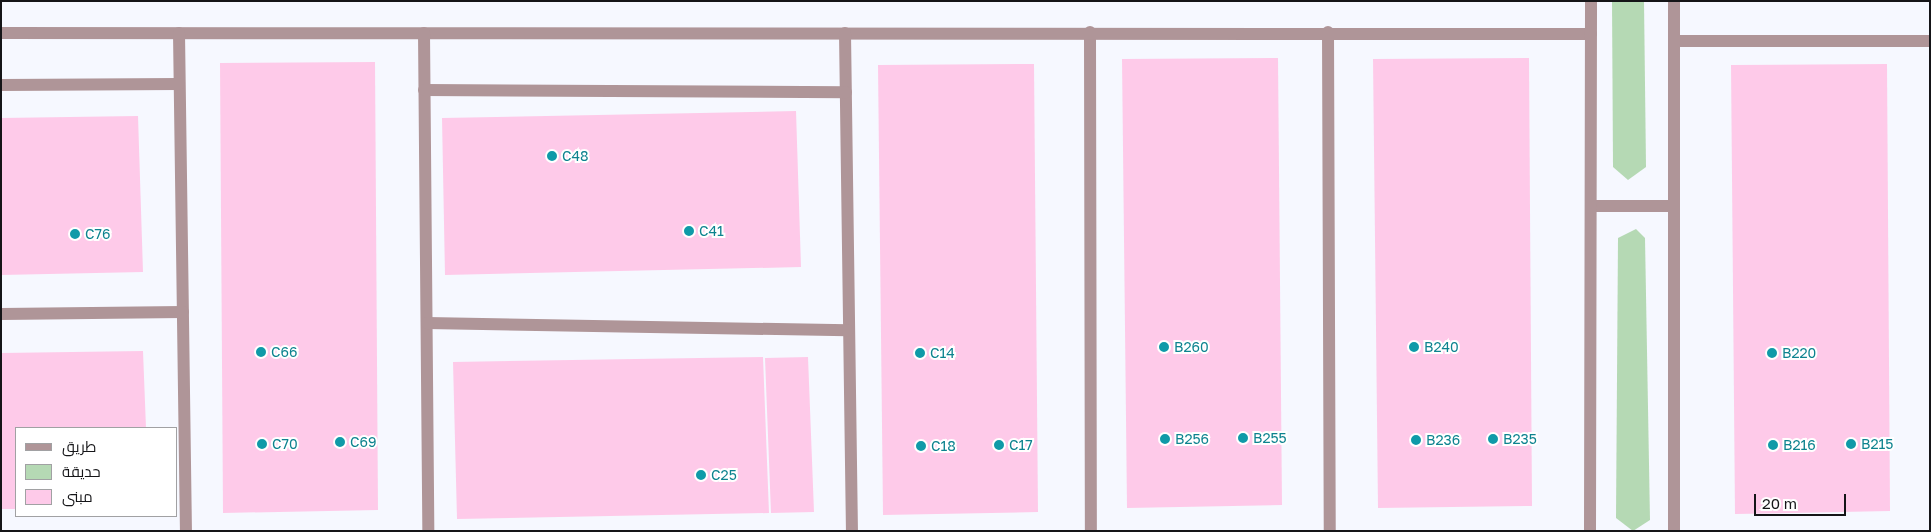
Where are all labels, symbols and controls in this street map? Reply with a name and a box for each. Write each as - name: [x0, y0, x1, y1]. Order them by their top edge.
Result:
- place label: C48: [562, 148, 589, 164]
- marker: C48: [546, 150, 558, 162]
- place label: C41: [699, 223, 724, 239]
- marker: C41: [683, 225, 695, 237]
- place label: C76: [85, 226, 110, 242]
- marker: C76: [69, 228, 81, 240]
- place label: B260: [1174, 339, 1209, 355]
- place label: B240: [1424, 339, 1459, 355]
- marker: B260: [1158, 341, 1170, 353]
- marker: B240: [1408, 341, 1420, 353]
- place label: C66: [271, 344, 297, 360]
- place label: C14: [930, 345, 955, 361]
- place label: B220: [1782, 345, 1816, 361]
- marker: C66: [255, 346, 267, 358]
- marker: C14: [914, 347, 926, 359]
- marker: B220: [1766, 347, 1778, 359]
- legend: [15, 427, 178, 517]
- place label: B255: [1253, 430, 1287, 446]
- place label: B256: [1175, 431, 1209, 447]
- place label: B235: [1503, 431, 1537, 447]
- marker: B255: [1237, 432, 1249, 444]
- place label: B236: [1426, 432, 1460, 448]
- marker: B256: [1159, 433, 1171, 445]
- marker: B235: [1487, 433, 1499, 445]
- place label: C69: [350, 434, 376, 450]
- marker: B236: [1410, 434, 1422, 446]
- place label: C70: [272, 436, 298, 452]
- marker: C69: [334, 436, 346, 448]
- place label: B215: [1861, 436, 1893, 452]
- text: طريق: [62, 437, 96, 455]
- place label: C17: [1009, 437, 1033, 453]
- place label: B216: [1783, 437, 1816, 453]
- marker: C70: [256, 438, 268, 450]
- place label: C18: [931, 438, 956, 454]
- marker: B215: [1845, 438, 1857, 450]
- marker: C17: [993, 439, 1005, 451]
- marker: B216: [1767, 439, 1779, 451]
- marker: C18: [915, 440, 927, 452]
- text: حديقة: [62, 462, 101, 480]
- place label: C25: [711, 467, 737, 483]
- marker: C25: [695, 469, 707, 481]
- scale bar: [1756, 484, 1848, 516]
- text: مبنى: [62, 487, 93, 505]
- text: 20 m: [1762, 494, 1797, 512]

